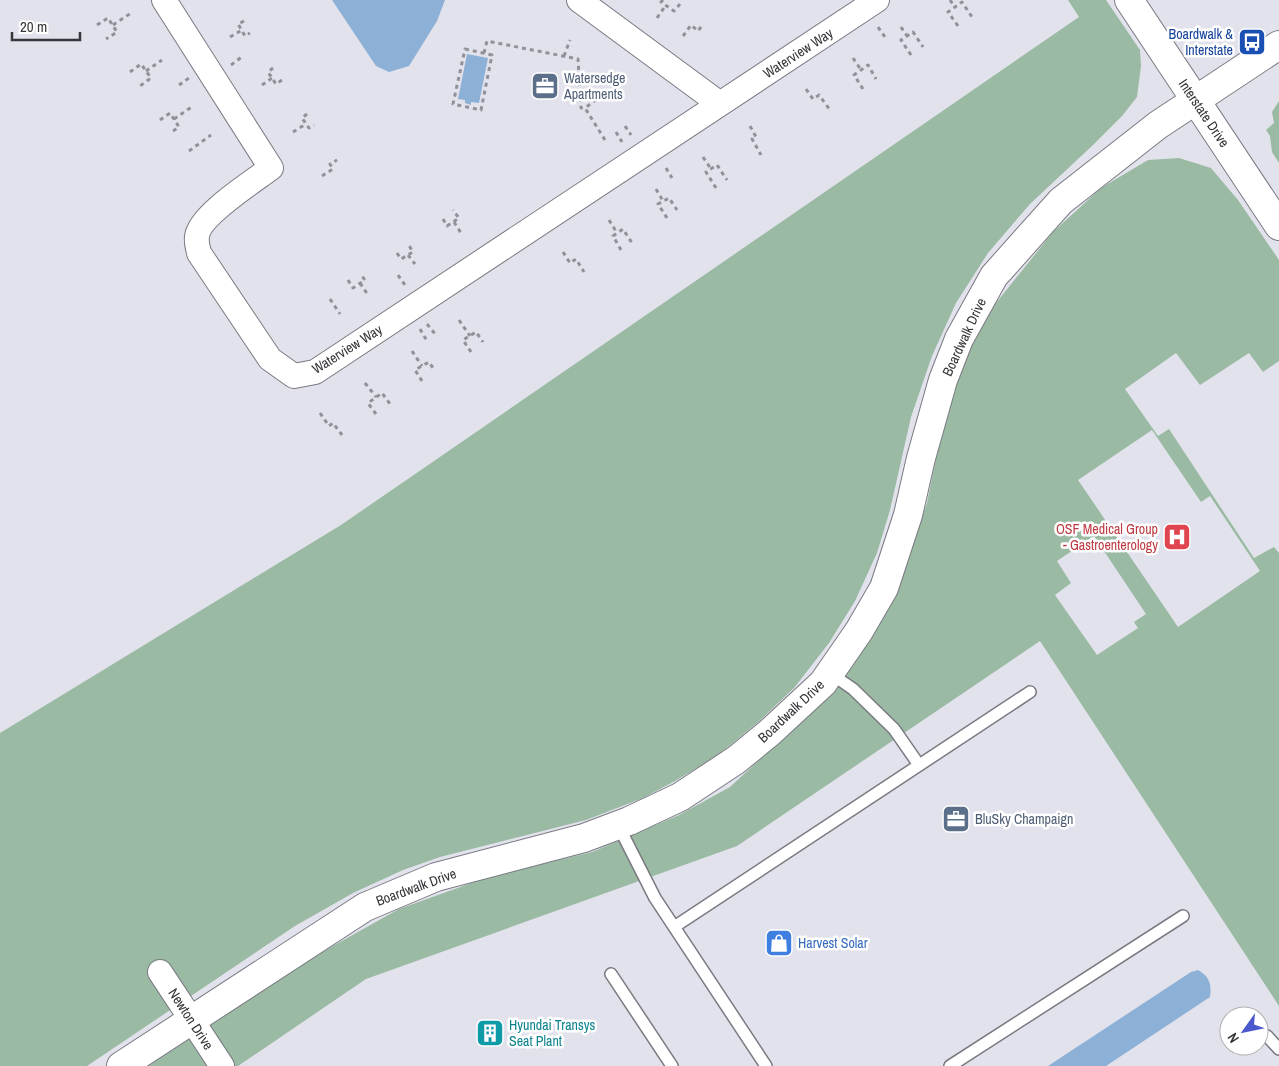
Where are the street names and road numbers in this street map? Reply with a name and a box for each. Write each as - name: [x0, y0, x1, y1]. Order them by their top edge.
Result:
- street label: Waterview Way: [760, 24, 836, 82]
- street label: Interstate Drive: [1175, 75, 1233, 151]
- street label: Boardwalk Drive: [938, 295, 990, 379]
- street label: Waterview Way: [309, 320, 386, 378]
- street label: Boardwalk Drive: [754, 676, 828, 746]
- street label: Boardwalk Drive: [373, 864, 459, 910]
- street label: Newton Drive: [165, 985, 217, 1053]

